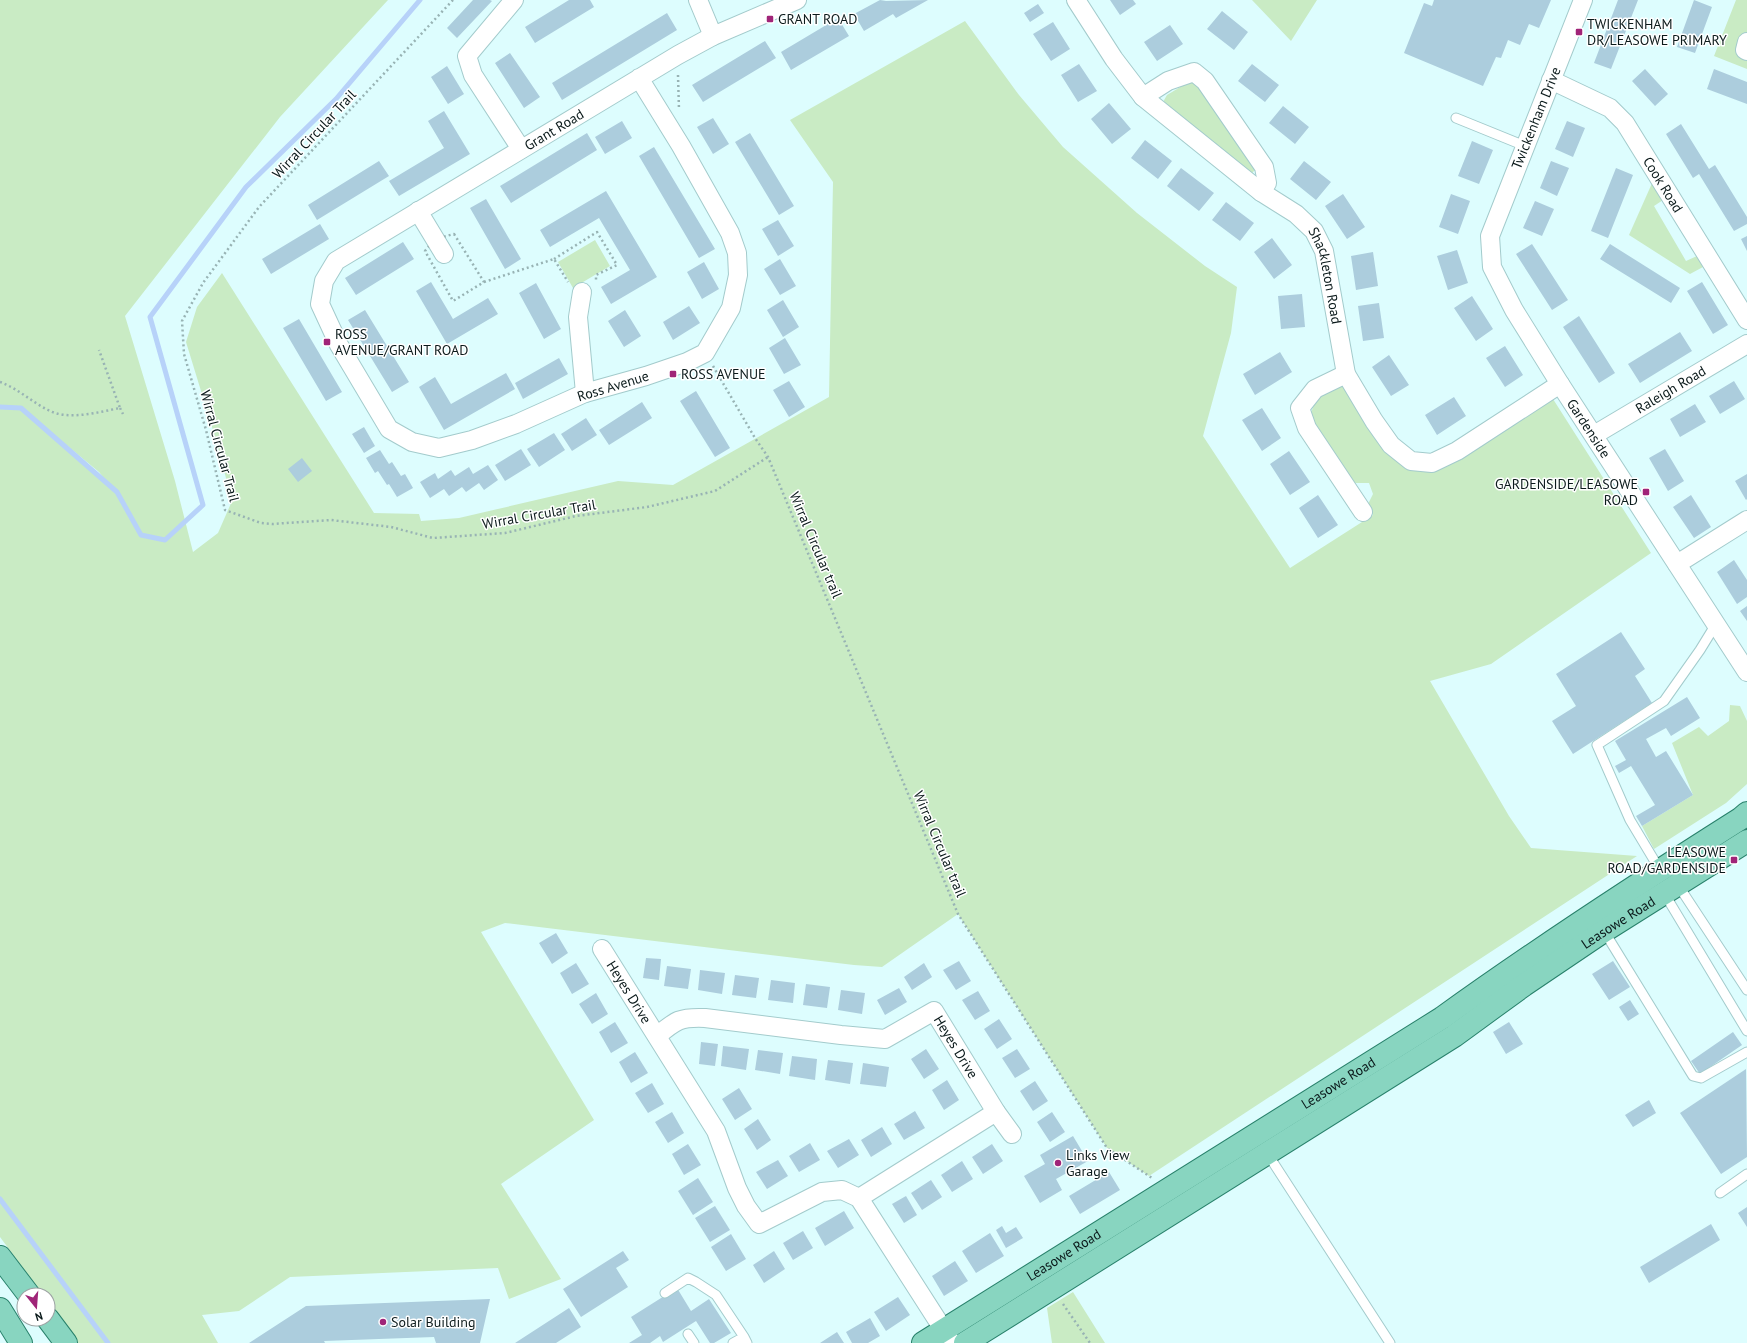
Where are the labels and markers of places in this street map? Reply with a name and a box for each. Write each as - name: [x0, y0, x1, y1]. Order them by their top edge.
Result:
- place label: GRANT ROAD: [778, 10, 857, 28]
- marker: GRANT ROAD: [765, 14, 775, 24]
- place label: TWICKENHAM DR/LEASOWE PRIMARY: [1587, 15, 1727, 49]
- marker: TWICKENHAM DR/LEASOWE PRIMARY: [1574, 27, 1584, 37]
- place label: ROSS AVENUE/GRANT ROAD: [335, 325, 468, 359]
- marker: ROSS AVENUE/GRANT ROAD: [322, 337, 332, 347]
- place label: ROSS AVENUE: [681, 365, 766, 383]
- marker: ROSS AVENUE: [668, 369, 678, 379]
- place label: GARDENSIDE/LEASOWE ROAD: [1495, 475, 1638, 509]
- marker: GARDENSIDE/LEASOWE ROAD: [1641, 487, 1651, 497]
- place label: LEASOWE ROAD/GARDENSIDE: [1607, 843, 1726, 877]
- marker: LEASOWE ROAD/GARDENSIDE: [1729, 855, 1739, 865]
- place label: Links View Garage: [1066, 1146, 1130, 1180]
- marker: Links View Garage: [1053, 1158, 1063, 1168]
- place label: Solar Building: [391, 1313, 476, 1331]
- marker: Solar Building: [378, 1317, 388, 1327]

